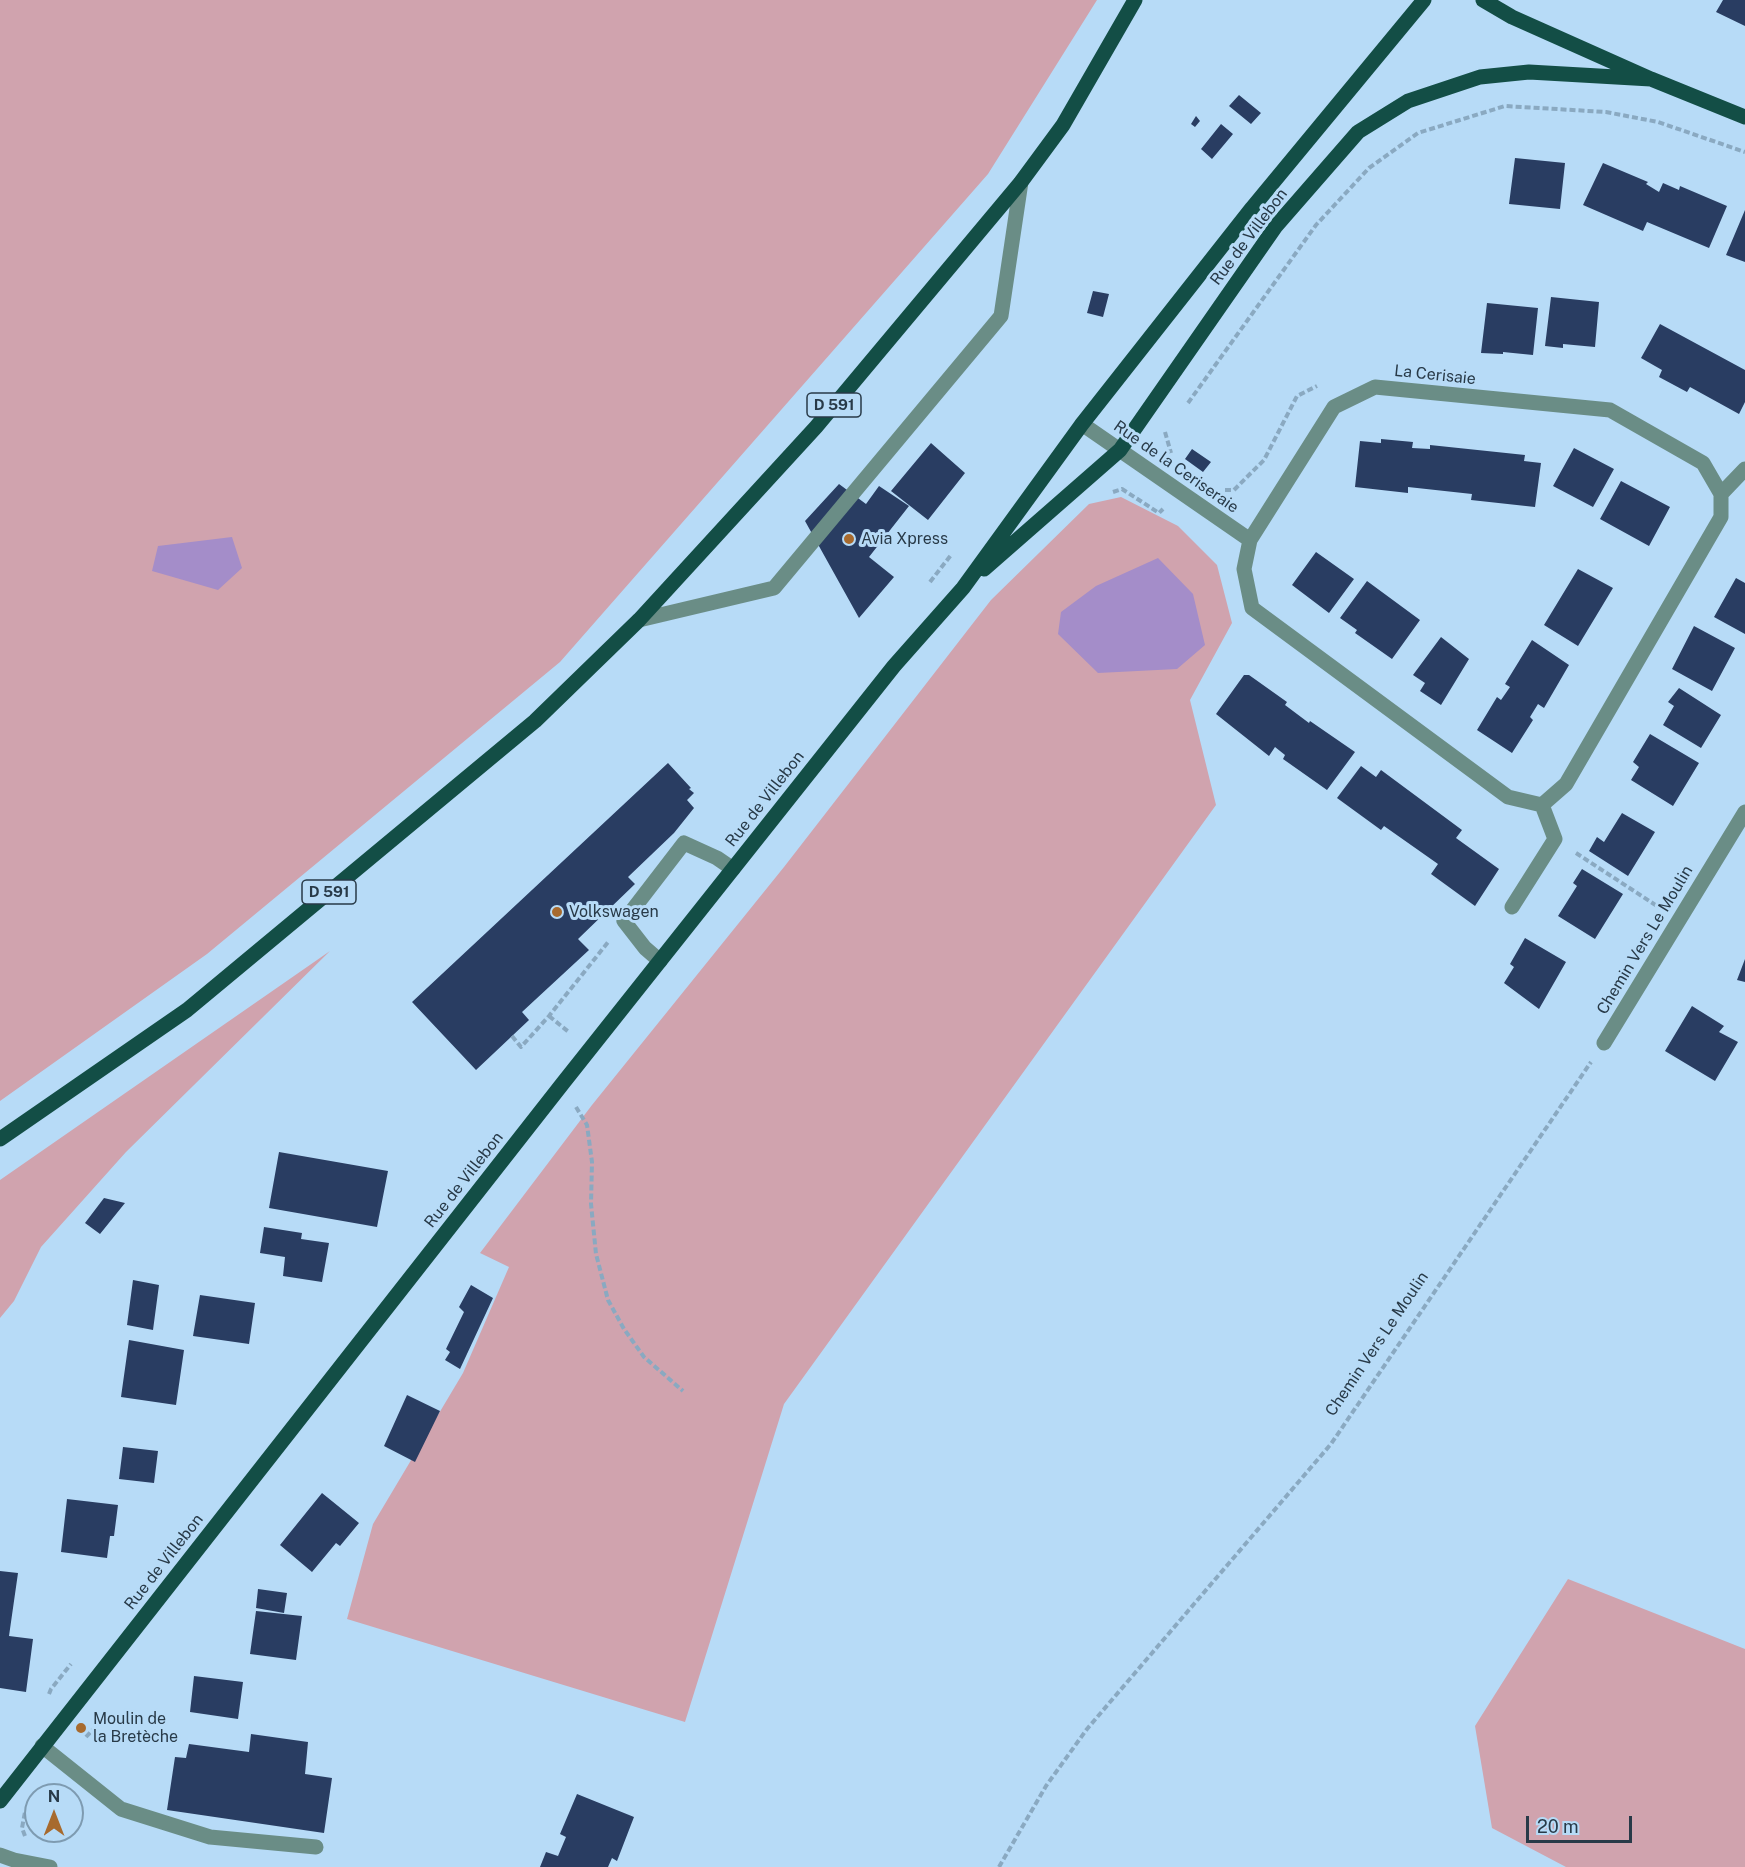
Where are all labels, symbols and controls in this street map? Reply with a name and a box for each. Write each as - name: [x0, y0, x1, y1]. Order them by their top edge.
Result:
- street label: Rue de Villebon: [1206, 185, 1292, 289]
- street label: La Cerisaie: [1393, 361, 1477, 389]
- road number: D 591: [807, 393, 861, 417]
- street label: Rue de la Ceriseraie: [1110, 417, 1242, 517]
- place label: Avia Xpress: [861, 529, 948, 549]
- marker: Avia Xpress: [842, 532, 856, 546]
- street label: Rue de Villebon: [722, 747, 808, 851]
- street label: Chemin Vers Le Moulin: [1593, 862, 1697, 1018]
- road number: D 591: [302, 880, 356, 904]
- place label: Volkswagen: [569, 902, 659, 922]
- marker: Volkswagen: [550, 905, 564, 919]
- street label: Rue de Villebon: [421, 1128, 507, 1232]
- street label: Chemin Vers Le Moulin: [1322, 1268, 1432, 1420]
- street label: Rue de Villebon: [121, 1510, 207, 1614]
- place label: Moulin de la Bretèche: [93, 1709, 178, 1747]
- marker: Moulin de la Bretèche: [74, 1721, 88, 1735]
- north arrow: [24, 1783, 84, 1843]
- text: N: [48, 1787, 60, 1806]
- scale bar: [1529, 1804, 1636, 1842]
- text: 20 m: [1537, 1816, 1579, 1837]

